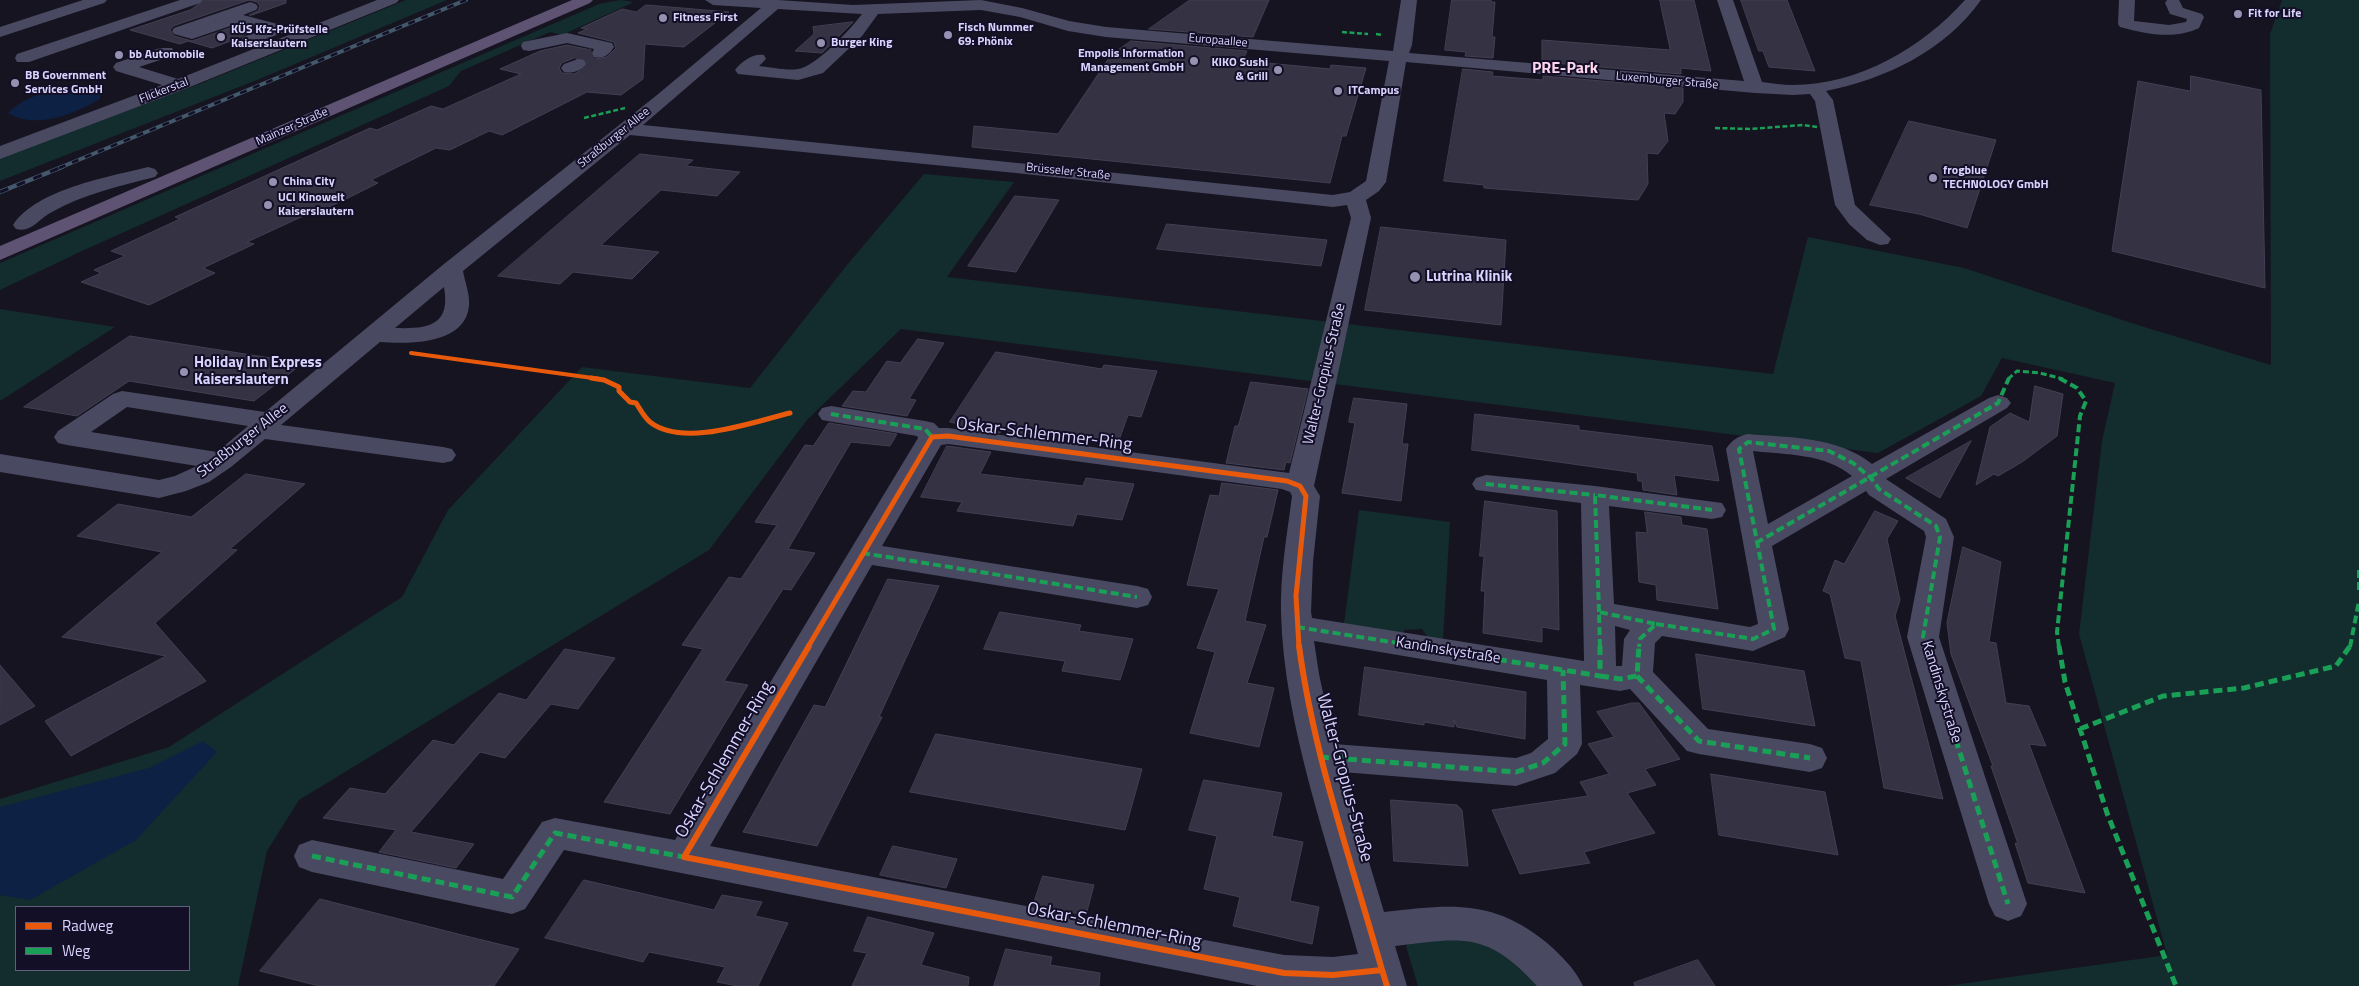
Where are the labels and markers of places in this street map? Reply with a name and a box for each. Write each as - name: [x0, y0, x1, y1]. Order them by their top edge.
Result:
- place label: Fit for Life: [2248, 7, 2301, 21]
- marker: Fit for Life: [2232, 8, 2244, 20]
- place label: Fitness First: [673, 11, 738, 25]
- marker: Fitness First: [657, 12, 669, 24]
- place label: Fisch Nummer 69: Phönix: [958, 21, 1033, 49]
- place label: KÜS Kfz-Prüfstelle Kaiserslautern: [231, 23, 328, 51]
- marker: Fisch Nummer 69: Phönix: [942, 29, 954, 41]
- marker: KÜS Kfz-Prüfstelle Kaiserslautern: [215, 31, 227, 43]
- place label: Burger King: [831, 36, 892, 50]
- marker: Burger King: [815, 37, 827, 49]
- place label: Empolis Information Management GmbH: [1078, 47, 1184, 75]
- place label: bb Automobile: [129, 48, 205, 62]
- marker: bb Automobile: [113, 49, 125, 61]
- marker: Empolis Information Management GmbH: [1188, 55, 1200, 67]
- place label: KIKO Sushi & Grill: [1211, 56, 1268, 84]
- marker: KIKO Sushi & Grill: [1272, 64, 1284, 76]
- place label: BB Government Services GmbH: [25, 69, 106, 97]
- marker: BB Government Services GmbH: [9, 77, 21, 89]
- place label: ITCampus: [1348, 84, 1399, 98]
- marker: ITCampus: [1332, 85, 1344, 97]
- place label: frogblue TECHNOLOGY GmbH: [1943, 164, 2049, 192]
- marker: frogblue TECHNOLOGY GmbH: [1927, 172, 1939, 184]
- place label: China City: [283, 175, 335, 189]
- marker: China City: [267, 176, 279, 188]
- place label: UCI Kinowelt Kaiserslautern: [278, 191, 354, 219]
- marker: UCI Kinowelt Kaiserslautern: [262, 199, 274, 211]
- place label: Lutrina Klinik: [1426, 268, 1512, 286]
- marker: Lutrina Klinik: [1408, 270, 1422, 284]
- place label: Holiday Inn Express Kaiserslautern: [194, 354, 322, 389]
- marker: Holiday Inn Express Kaiserslautern: [178, 366, 190, 378]

